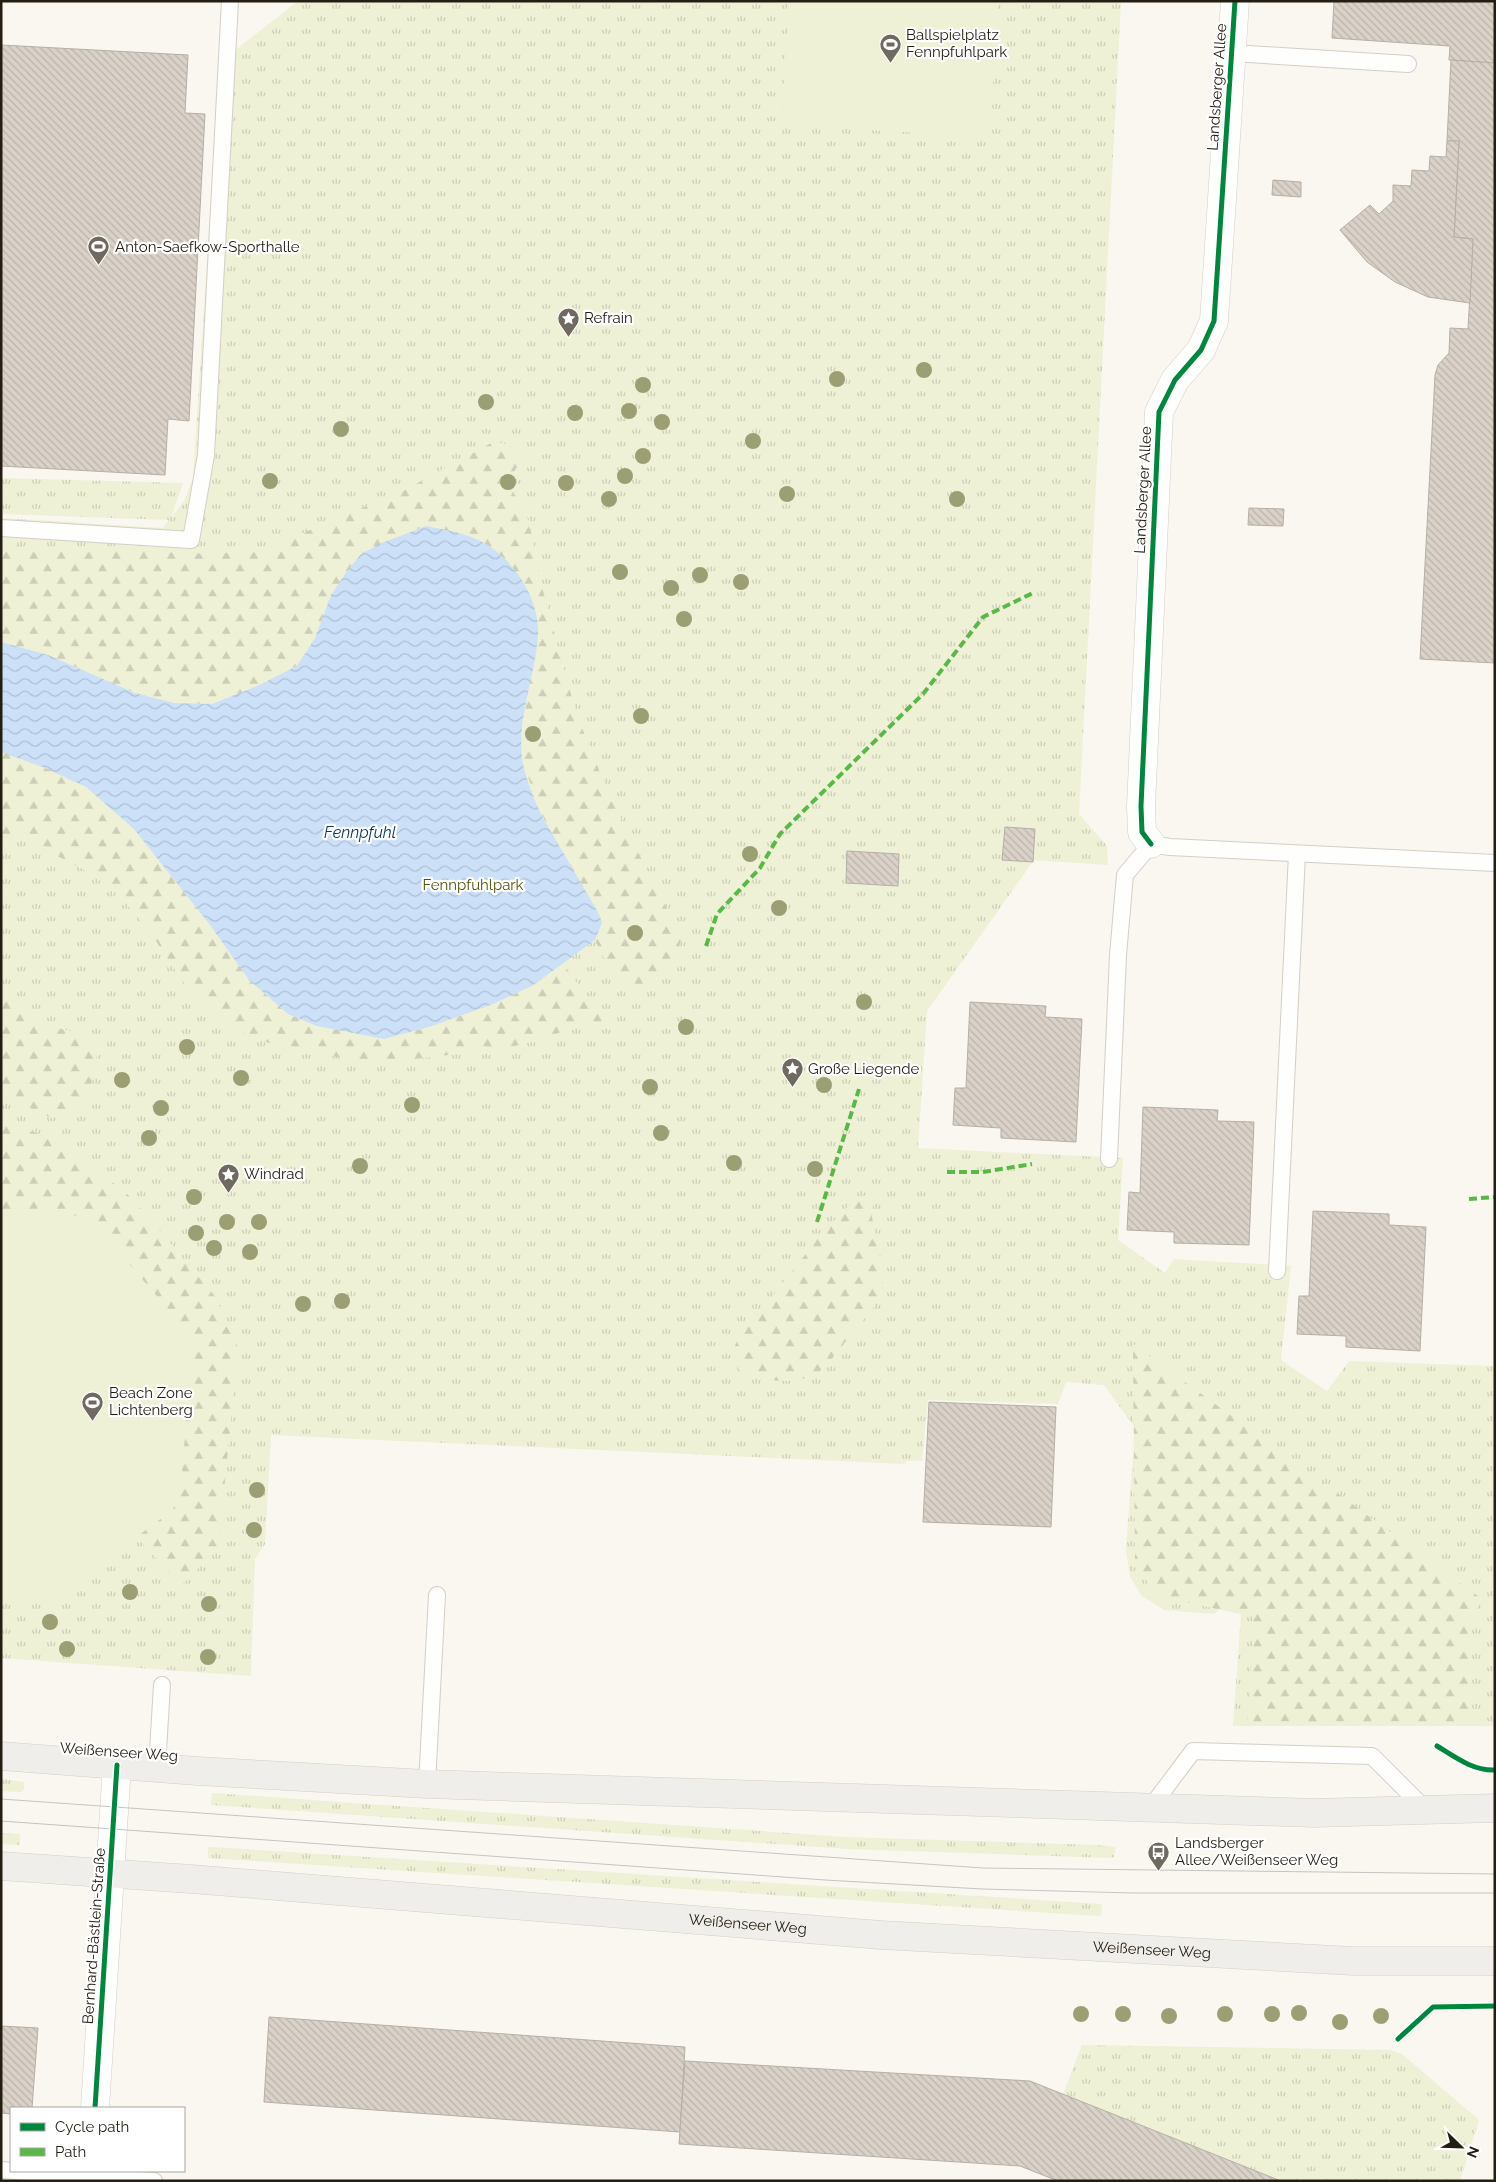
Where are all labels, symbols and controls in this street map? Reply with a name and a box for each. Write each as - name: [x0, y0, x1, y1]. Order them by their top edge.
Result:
- street label: Landsberger Allee: [1204, 23, 1230, 151]
- place label: Ballspielplatz Fennpfuhlpark: [906, 26, 1007, 61]
- sports icon: Ballspielplatz Fennpfuhlpark: [878, 32, 902, 63]
- sports icon: Anton-Saefkow-Sporthalle: [87, 235, 111, 266]
- place label: Anton-Saefkow-Sporthalle: [115, 238, 300, 256]
- place icon: Refrain: [556, 306, 580, 337]
- place label: Refrain: [584, 309, 633, 327]
- street label: Landsberger Allee: [1131, 426, 1155, 554]
- water label: Fennpfuhl: [324, 823, 396, 842]
- park label: Fennpfuhlpark: [422, 876, 524, 894]
- place icon: Große Liegende: [780, 1057, 804, 1088]
- place label: Große Liegende: [808, 1060, 920, 1078]
- place icon: Windrad: [216, 1162, 240, 1193]
- place label: Windrad: [244, 1165, 304, 1183]
- place label: Beach Zone Lichtenberg: [109, 1384, 193, 1419]
- sports icon: Beach Zone Lichtenberg: [81, 1390, 105, 1421]
- street label: Weißenseer Weg: [59, 1739, 179, 1765]
- place label: Landsberger Allee/Weißenseer Weg: [1175, 1834, 1338, 1869]
- bus stop icon: Landsberger Allee/Weißenseer Weg: [1147, 1840, 1171, 1871]
- street label: Bernhard-Bästlein-Straße: [79, 1847, 109, 2025]
- street label: Weißenseer Weg: [688, 1910, 808, 1938]
- street label: Weißenseer Weg: [1092, 1938, 1212, 1962]
- legend: [10, 2107, 185, 2172]
- text: Cycle path: [55, 2118, 129, 2136]
- north arrow: [1436, 2122, 1486, 2172]
- text: Path: [55, 2143, 86, 2161]
- text: N: [1464, 2144, 1482, 2160]

